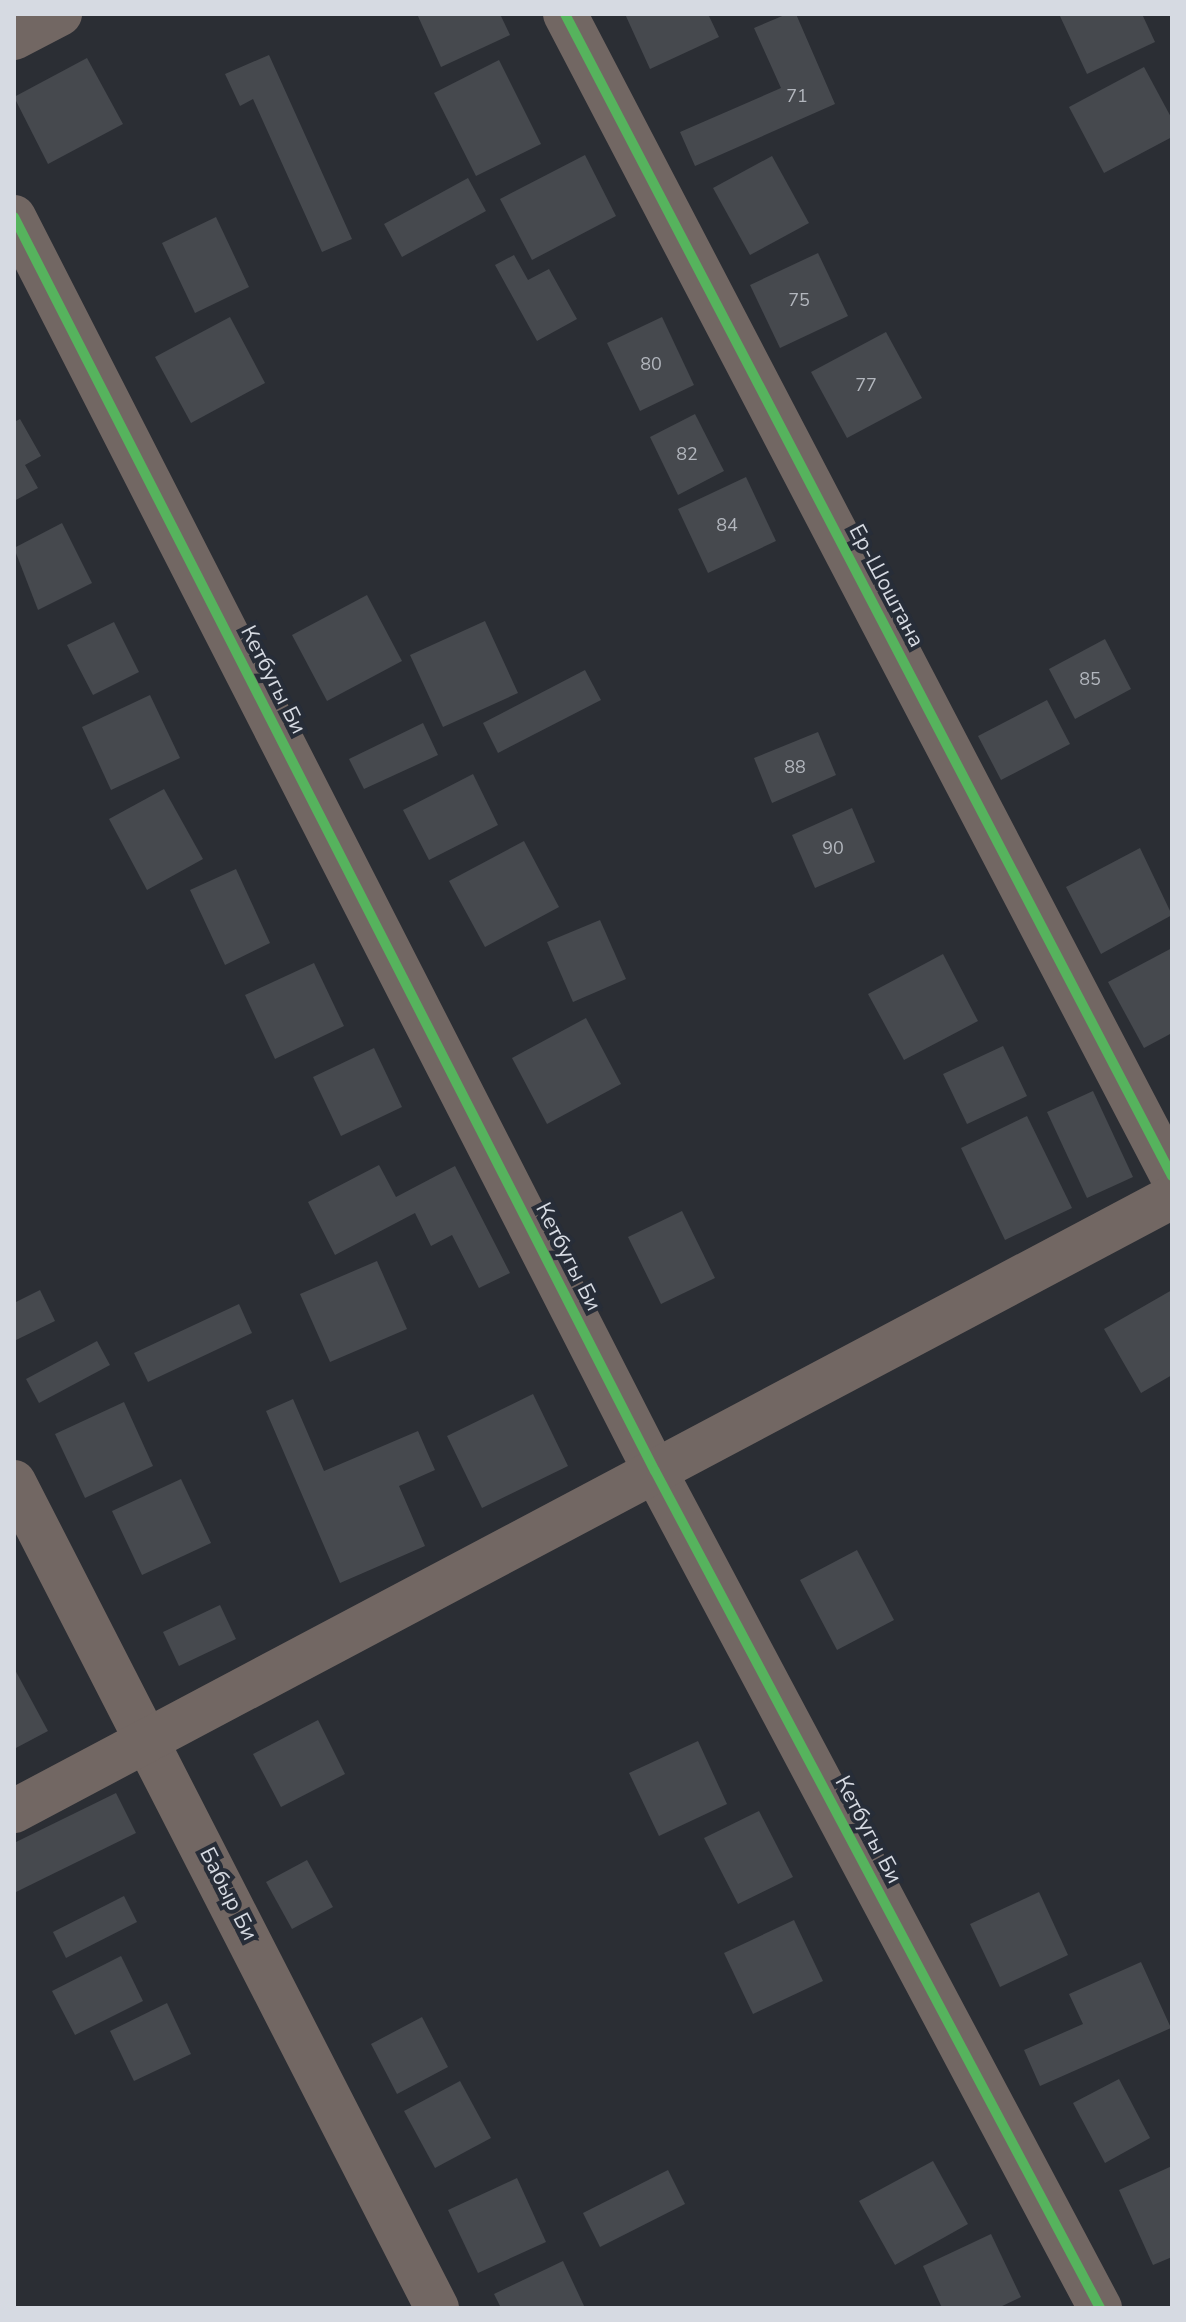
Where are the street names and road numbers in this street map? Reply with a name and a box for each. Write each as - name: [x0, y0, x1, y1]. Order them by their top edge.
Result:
- street label: Ер-Шоштана: [843, 520, 929, 652]
- street label: Кетбугы Би: [234, 621, 312, 739]
- street label: Кетбугы Би: [529, 1198, 607, 1316]
- street label: Кетбугы Би: [829, 1772, 907, 1888]
- street label: Бабыр Би: [193, 1843, 263, 1945]

